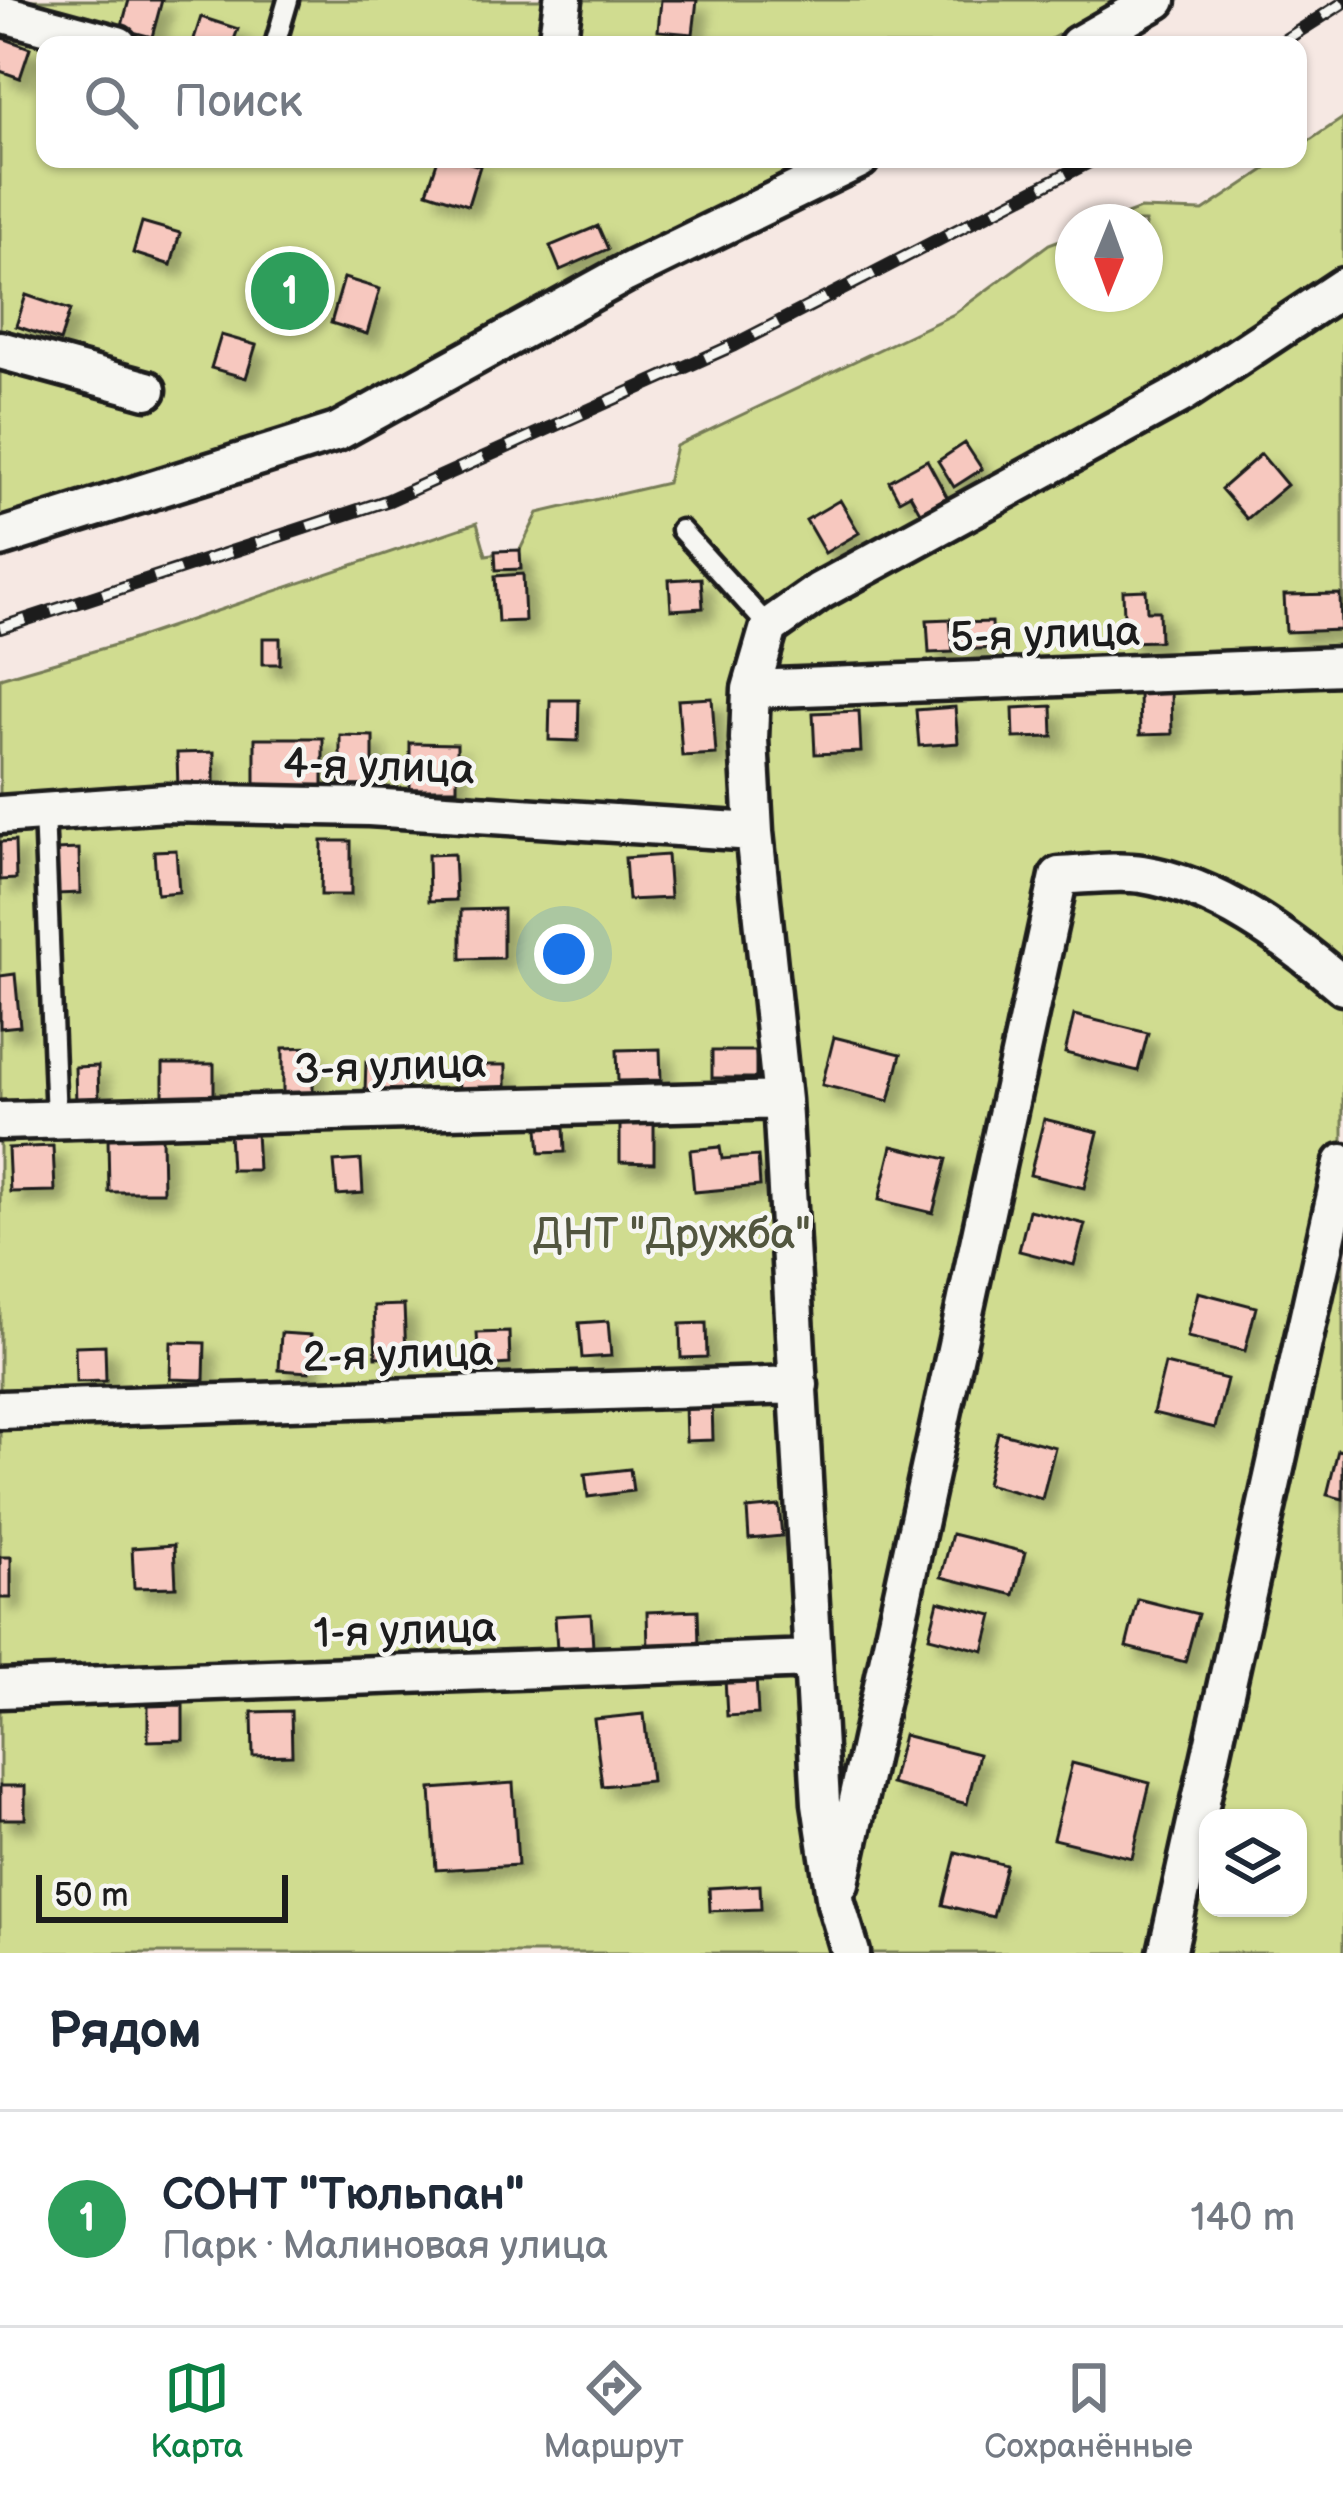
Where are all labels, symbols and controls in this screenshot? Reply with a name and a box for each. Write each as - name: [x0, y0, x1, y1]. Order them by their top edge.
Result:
- search box: [36, 36, 1307, 168]
- icon: search: [78, 69, 144, 135]
- text: Поиск: [174, 75, 302, 130]
- north arrow: [1055, 204, 1163, 312]
- pin: 1: [251, 246, 329, 336]
- street label: 5-я улица: [949, 607, 1141, 664]
- street label: 4-я улица: [282, 739, 476, 796]
- your location: [534, 924, 594, 984]
- street label: 3-я улица: [293, 1039, 487, 1096]
- park label: ДНТ "Дружба": [533, 1210, 811, 1261]
- street label: 2-я улица: [302, 1327, 495, 1384]
- street label: 1-я улица: [313, 1603, 497, 1660]
- map controls: [1199, 1809, 1307, 1917]
- button: layers: [1199, 1809, 1307, 1917]
- scale bar: [36, 1869, 288, 1922]
- text: 50 m: [54, 1876, 129, 1916]
- text: Рядом: [48, 2001, 202, 2062]
- text: СОНТ "Тюльпан": [162, 2168, 525, 2223]
- text: 1: [79, 2195, 95, 2242]
- text: 140 m: [1190, 2195, 1295, 2242]
- text: Парк · Малиновая улица: [162, 2223, 608, 2270]
- tab: Карта: [150, 2355, 243, 2467]
- tab: Маршрут: [544, 2355, 684, 2467]
- tab: Сохранённые: [984, 2355, 1193, 2467]

